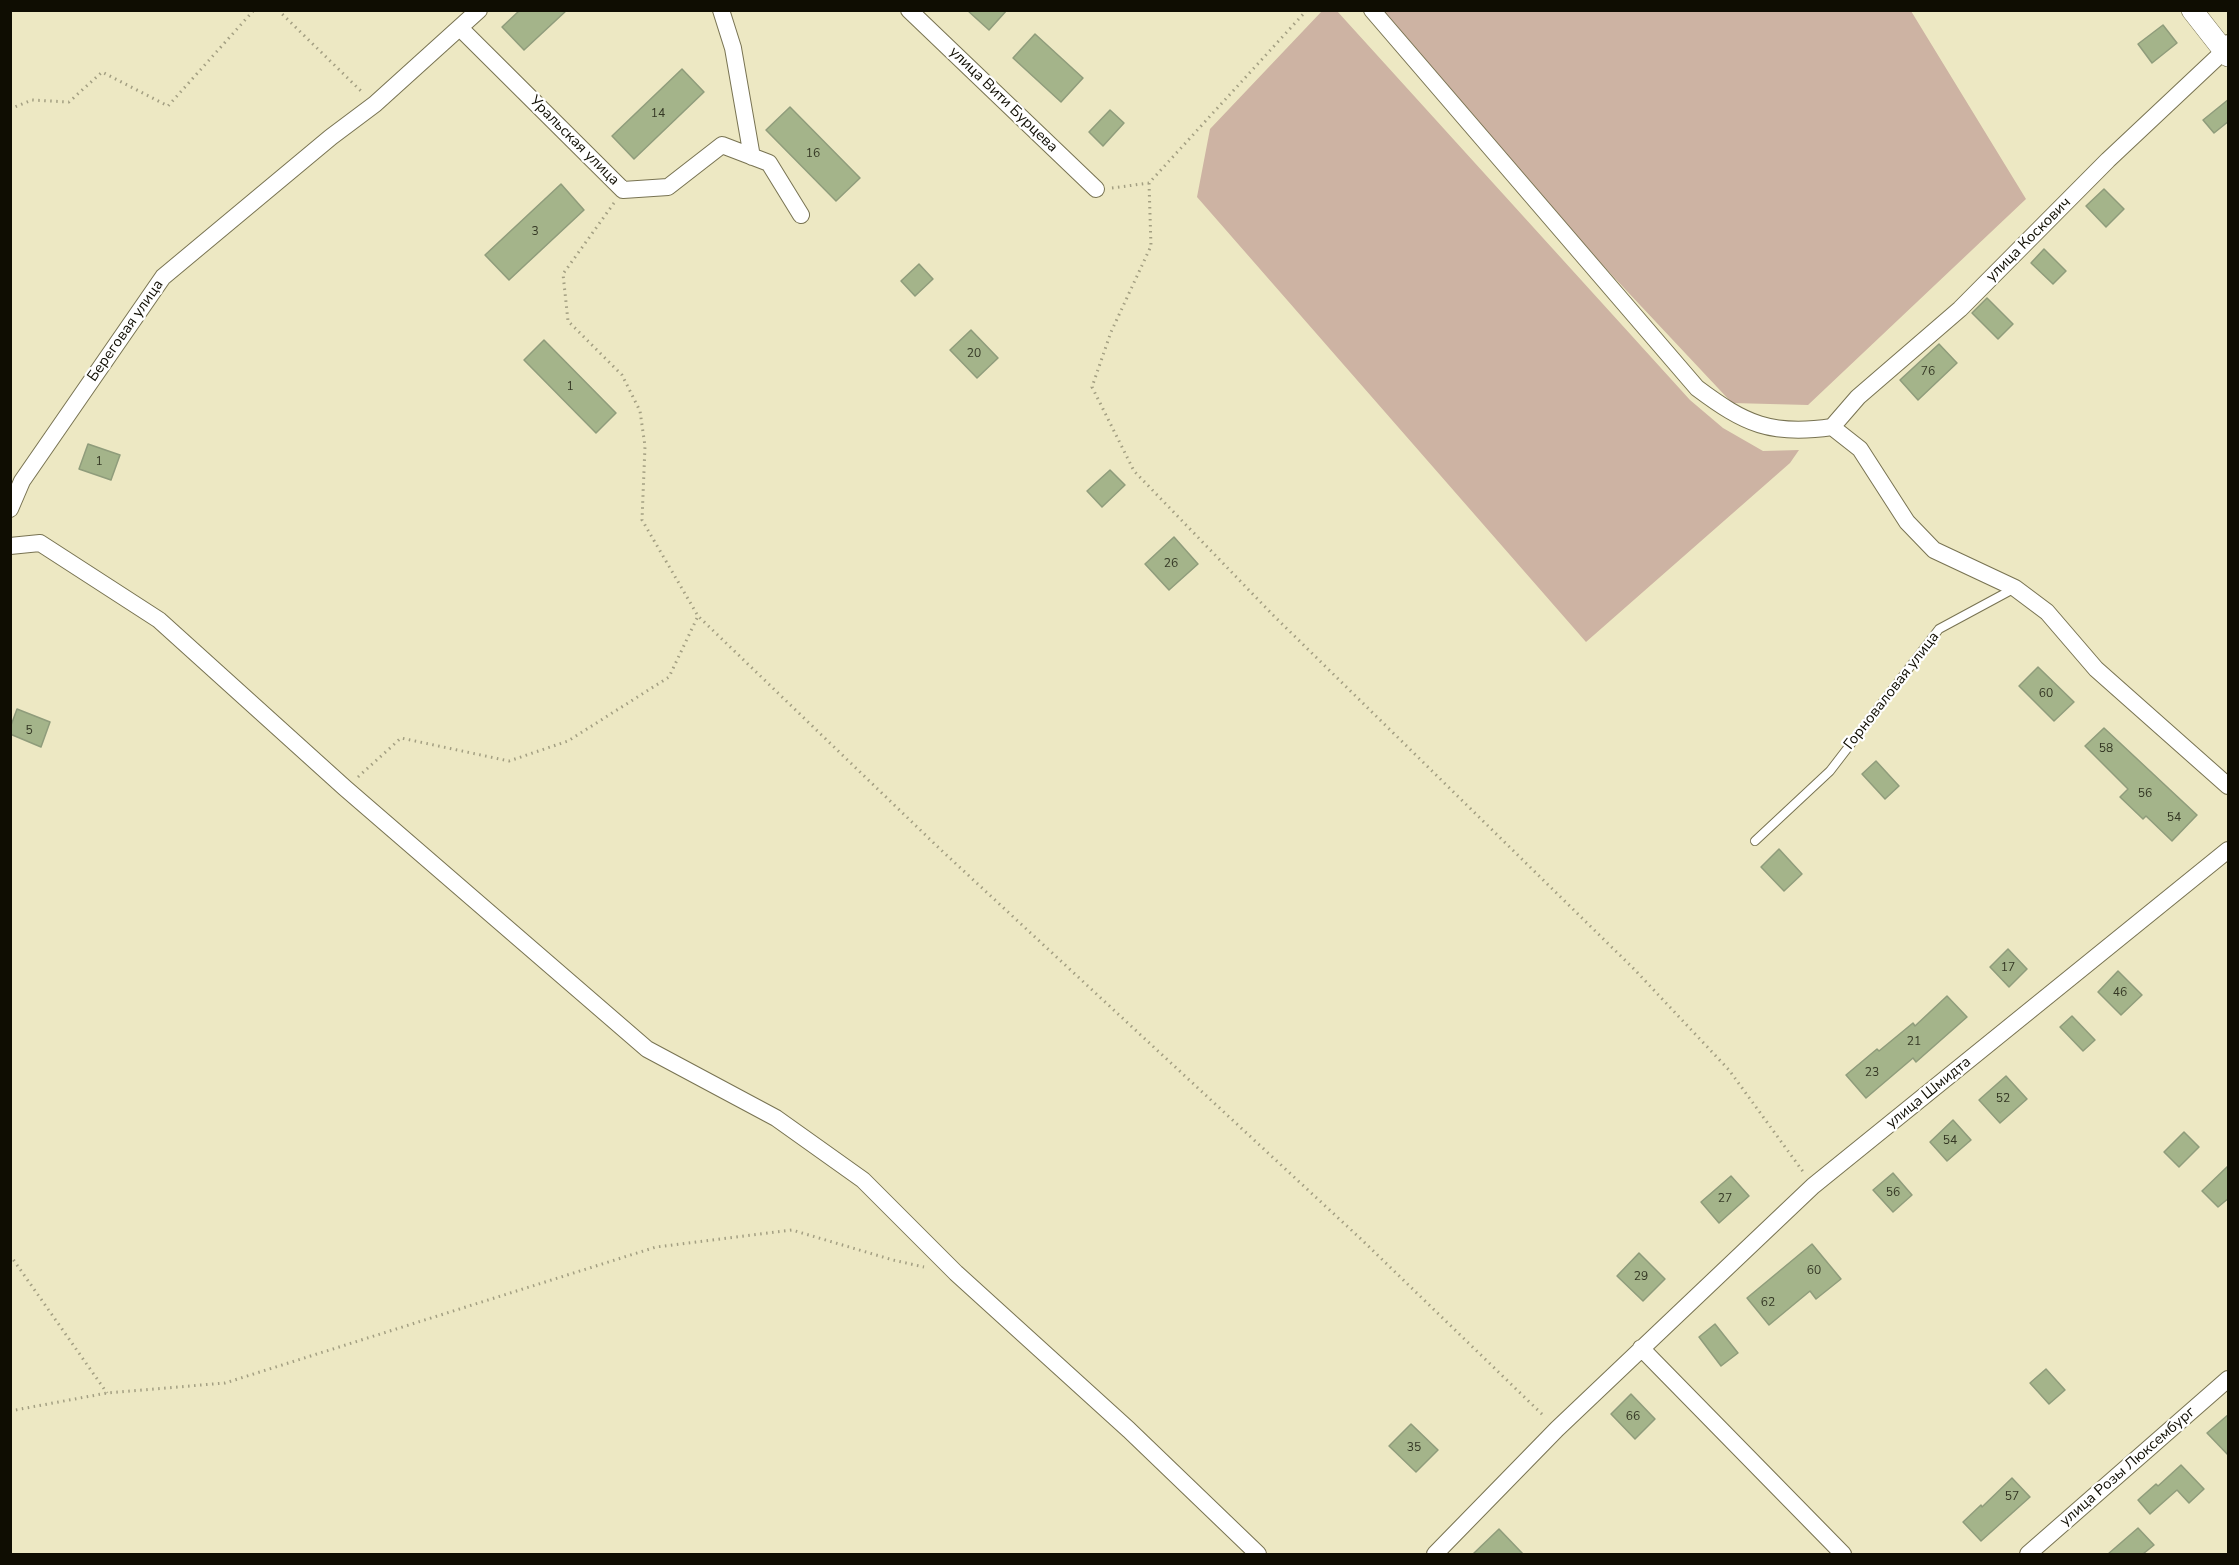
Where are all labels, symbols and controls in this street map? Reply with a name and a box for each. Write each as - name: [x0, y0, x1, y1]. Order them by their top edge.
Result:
- street label: улица Вити Бурцева: [945, 44, 1061, 156]
- street label: Уральская улица: [525, 92, 623, 190]
- house number: 14: [651, 107, 665, 121]
- house number: 16: [806, 147, 820, 161]
- street label: улица Коскович: [1983, 194, 2075, 286]
- house number: 3: [531, 225, 539, 239]
- street label: Береговая улица: [84, 277, 168, 385]
- house number: 20: [967, 347, 981, 361]
- house number: 76: [1921, 365, 1935, 379]
- house number: 1: [566, 380, 574, 394]
- house number: 1: [95, 455, 103, 469]
- house number: 26: [1164, 557, 1178, 571]
- street label: Горноваловая улица: [1840, 629, 1944, 753]
- house number: 60: [2039, 687, 2053, 701]
- house number: 5: [25, 724, 33, 738]
- house number: 58: [2099, 742, 2113, 756]
- house number: 56: [2138, 787, 2152, 801]
- house number: 54: [2167, 811, 2181, 825]
- house number: 17: [2001, 961, 2015, 975]
- house number: 46: [2113, 986, 2127, 1000]
- house number: 21: [1907, 1035, 1921, 1049]
- street label: улица Шмидта: [1883, 1053, 1975, 1133]
- house number: 23: [1865, 1066, 1879, 1080]
- house number: 52: [1996, 1092, 2010, 1106]
- house number: 54: [1943, 1134, 1957, 1148]
- house number: 56: [1886, 1186, 1900, 1200]
- house number: 27: [1718, 1192, 1732, 1206]
- house number: 60: [1807, 1264, 1821, 1278]
- house number: 29: [1634, 1270, 1648, 1284]
- house number: 62: [1761, 1296, 1775, 1310]
- street label: улица Розы Люксембург: [2057, 1403, 2199, 1531]
- house number: 66: [1626, 1410, 1640, 1424]
- house number: 35: [1407, 1441, 1421, 1455]
- house number: 57: [2005, 1490, 2019, 1504]

